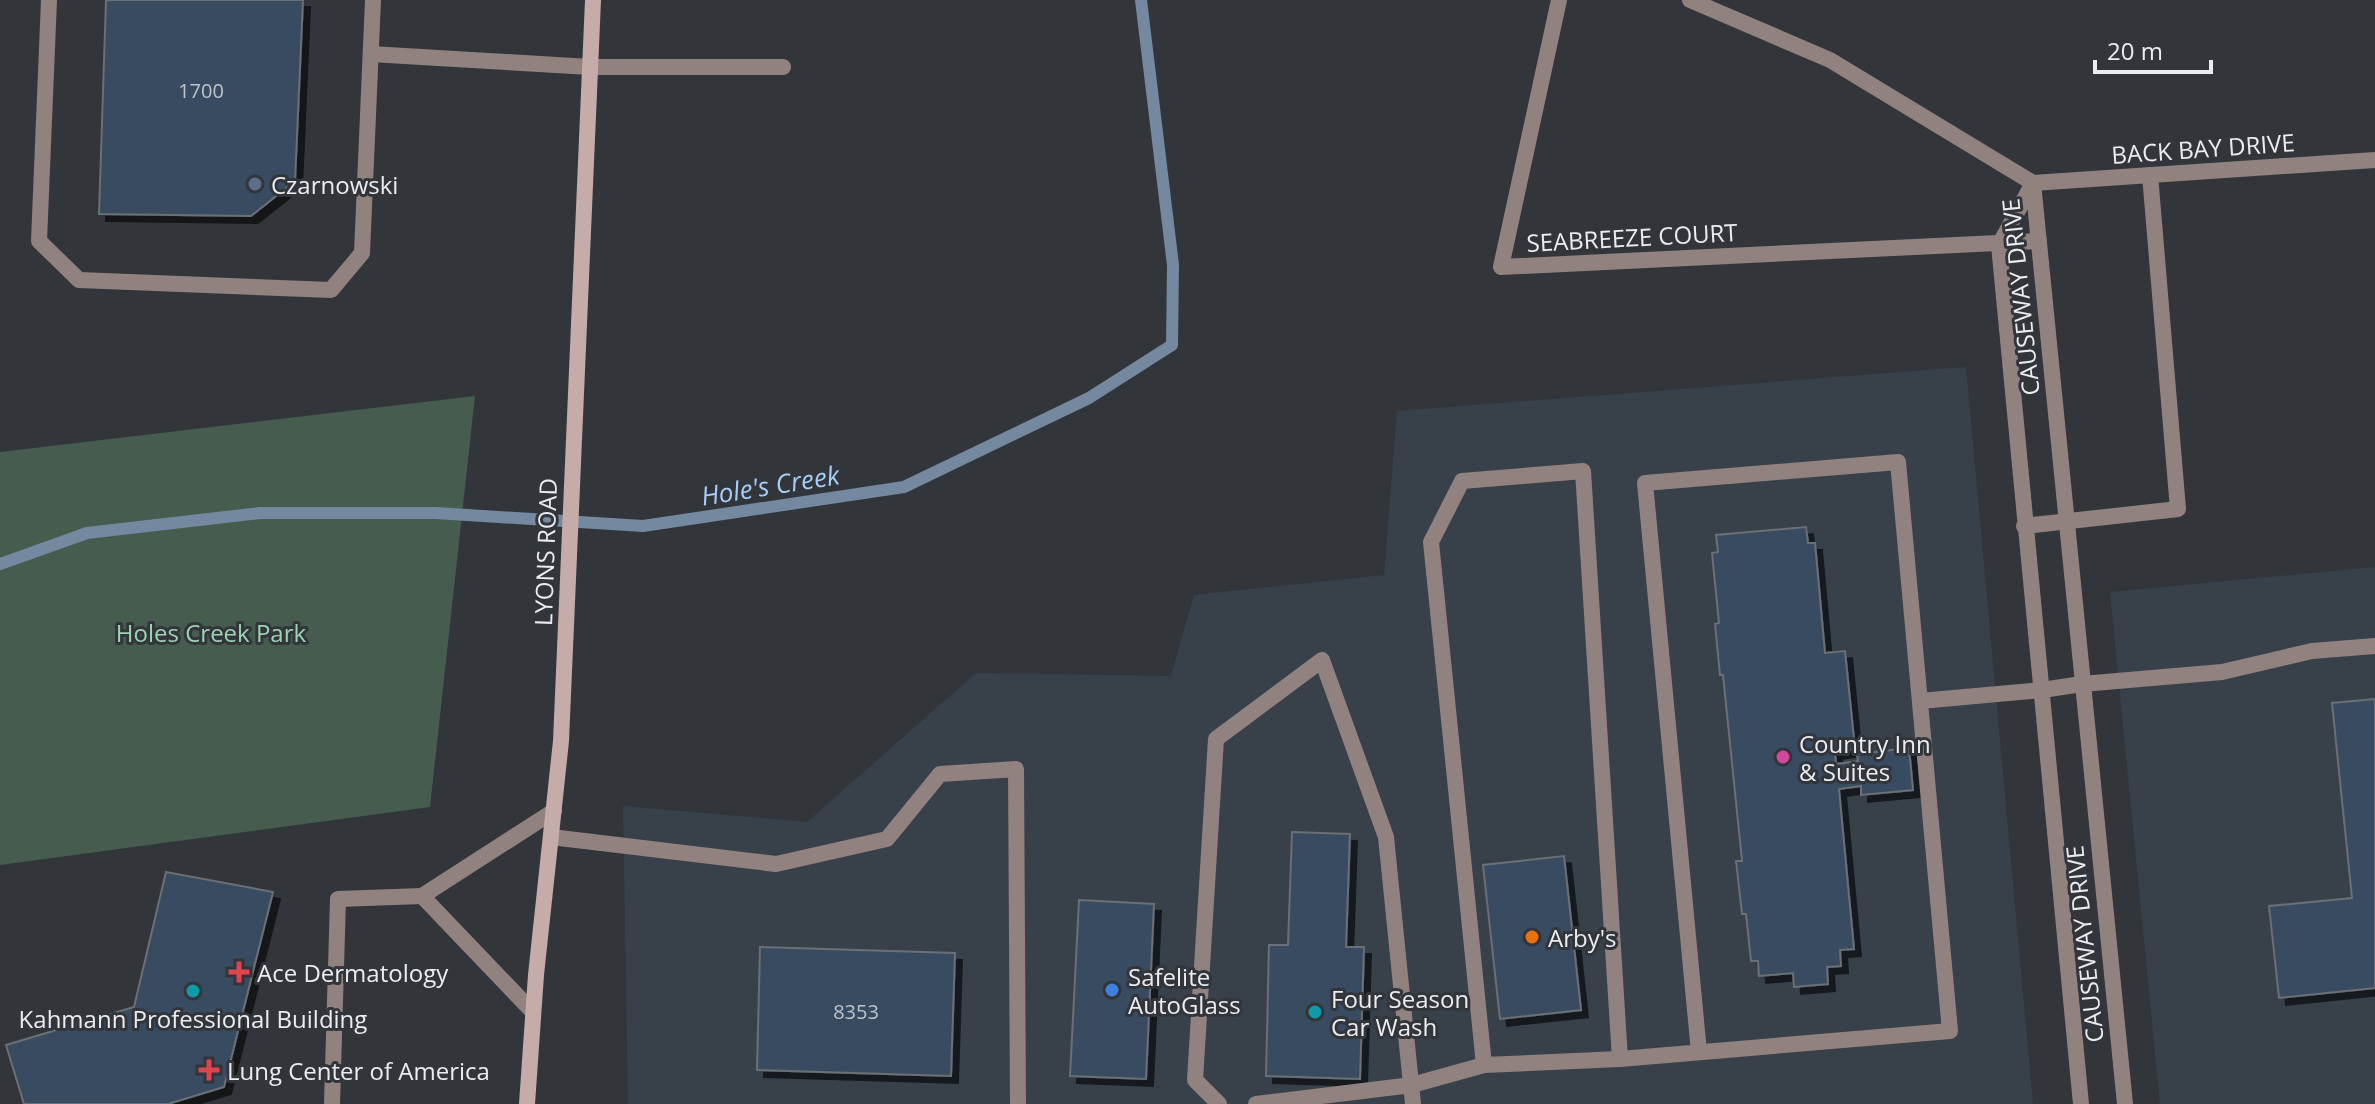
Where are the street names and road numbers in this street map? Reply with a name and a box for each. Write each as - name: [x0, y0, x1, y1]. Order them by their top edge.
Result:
- street label: BACK BAY DRIVE: [2110, 125, 2296, 171]
- street label: CAUSEWAY DRIVE: [1993, 197, 2047, 397]
- street label: SEABREEZE COURT: [1526, 215, 1738, 259]
- street label: LYONS ROAD: [526, 477, 564, 627]
- street label: CAUSEWAY DRIVE: [2057, 844, 2111, 1044]

